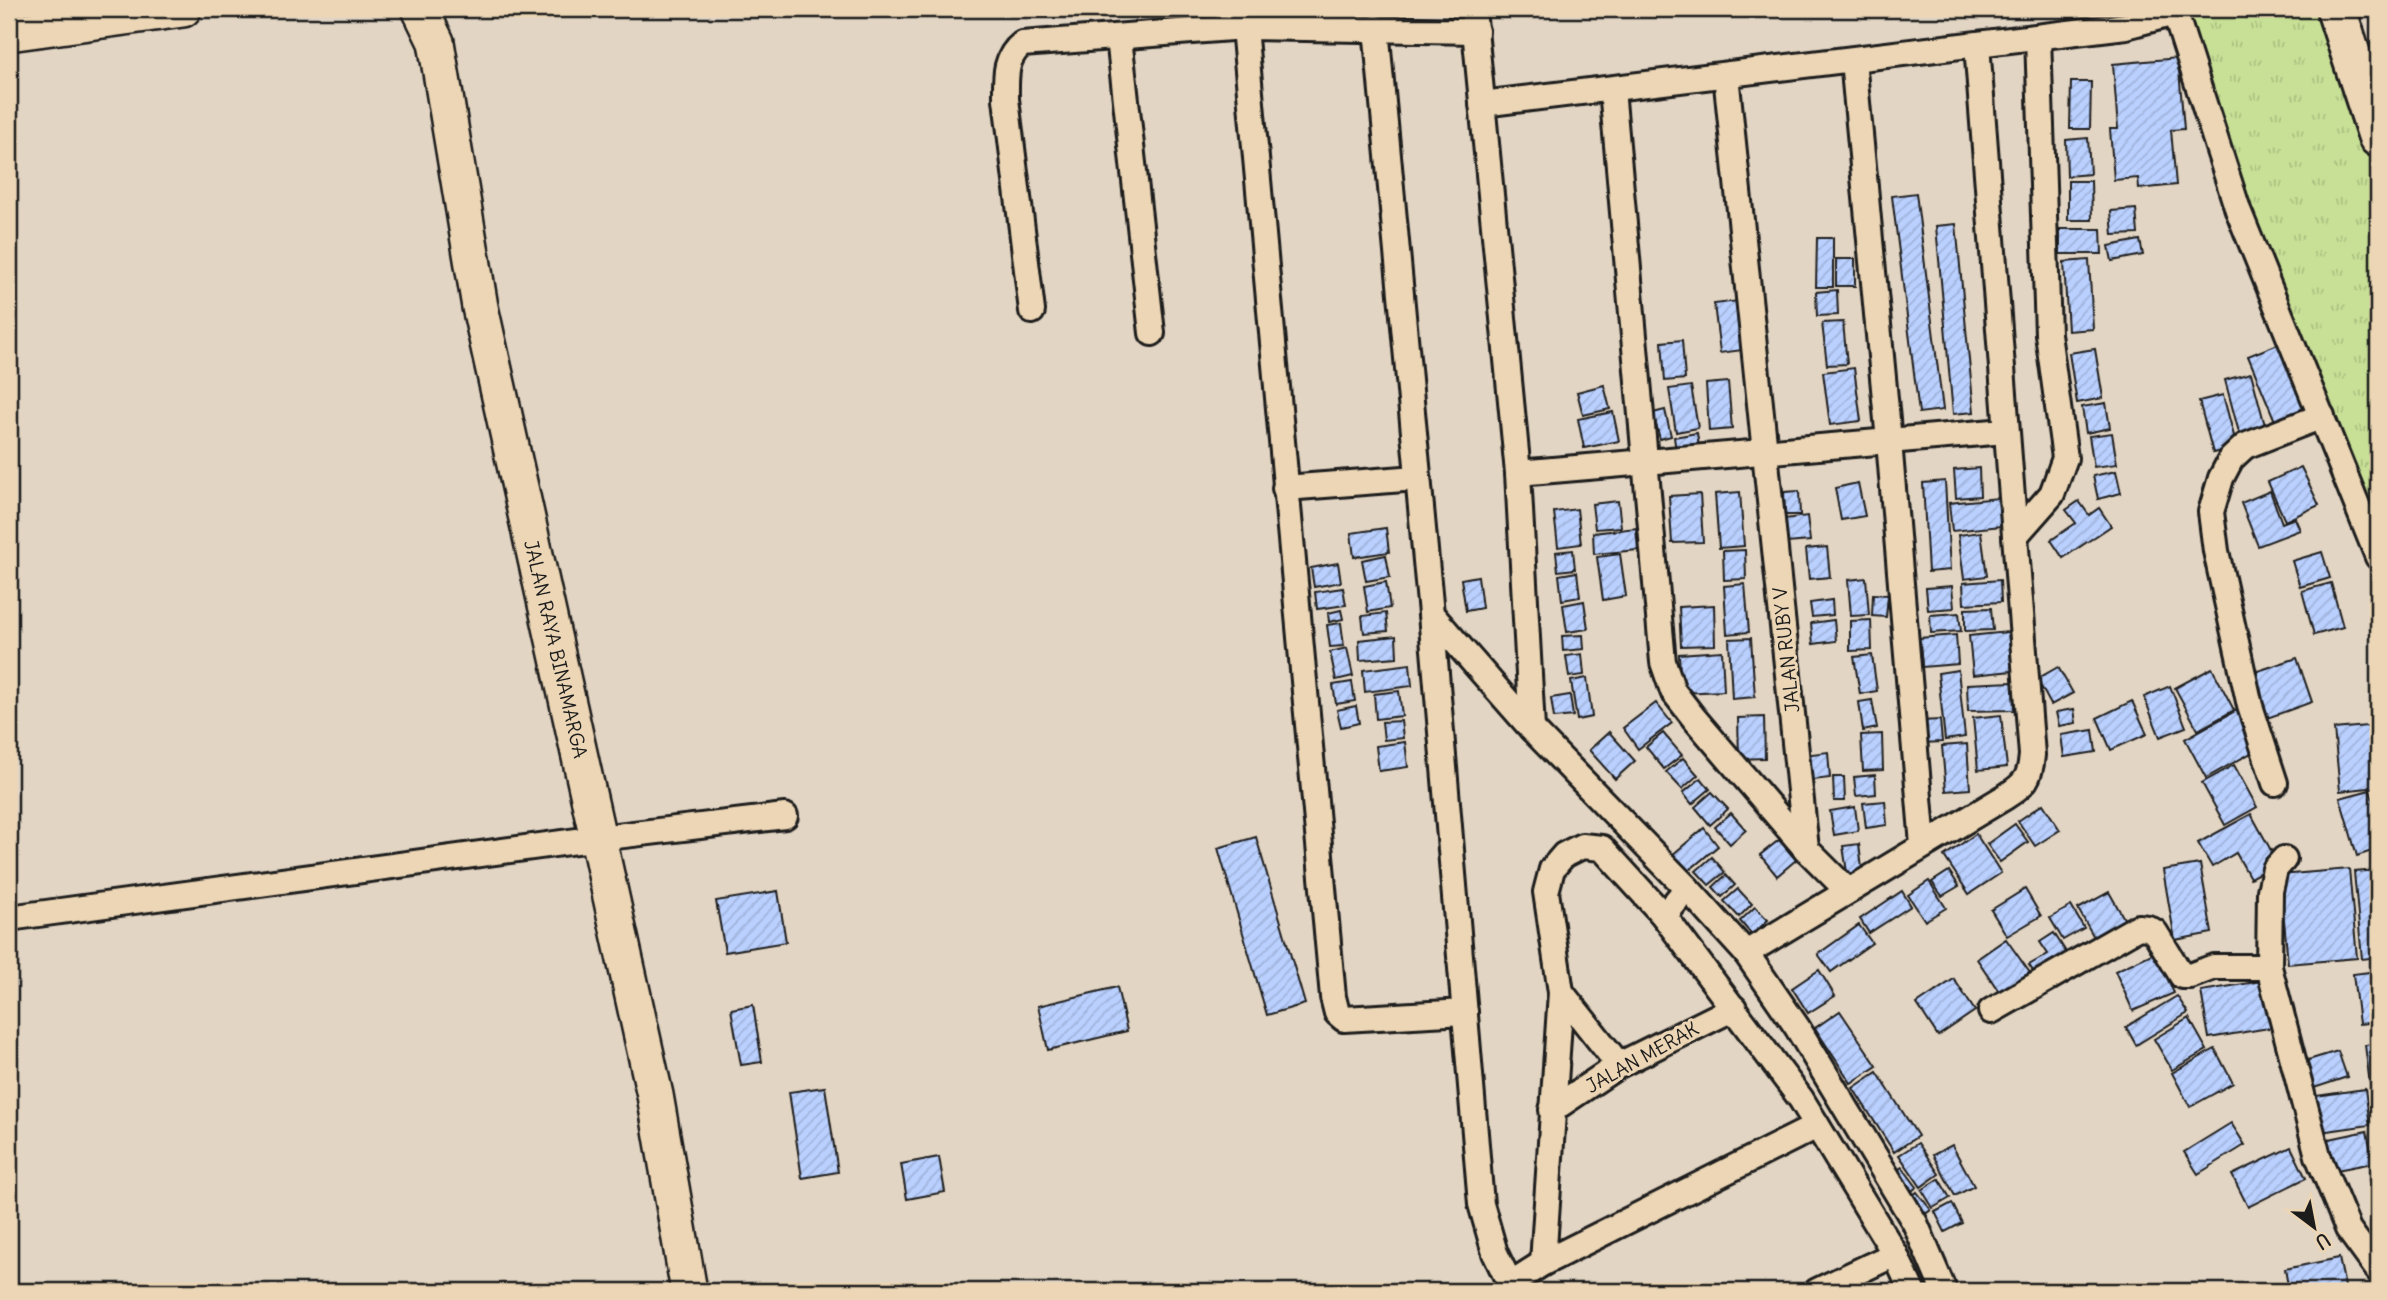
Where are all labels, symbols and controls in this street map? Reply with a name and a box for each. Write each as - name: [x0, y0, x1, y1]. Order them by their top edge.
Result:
- street label: JALAN RAYA BINAMARGA: [519, 537, 593, 761]
- street label: JALAN RUBY V: [1767, 586, 1805, 714]
- street label: JALAN MERAK: [1582, 1016, 1703, 1098]
- north arrow: [2278, 1192, 2348, 1262]
- text: U: [2311, 1228, 2335, 1255]

